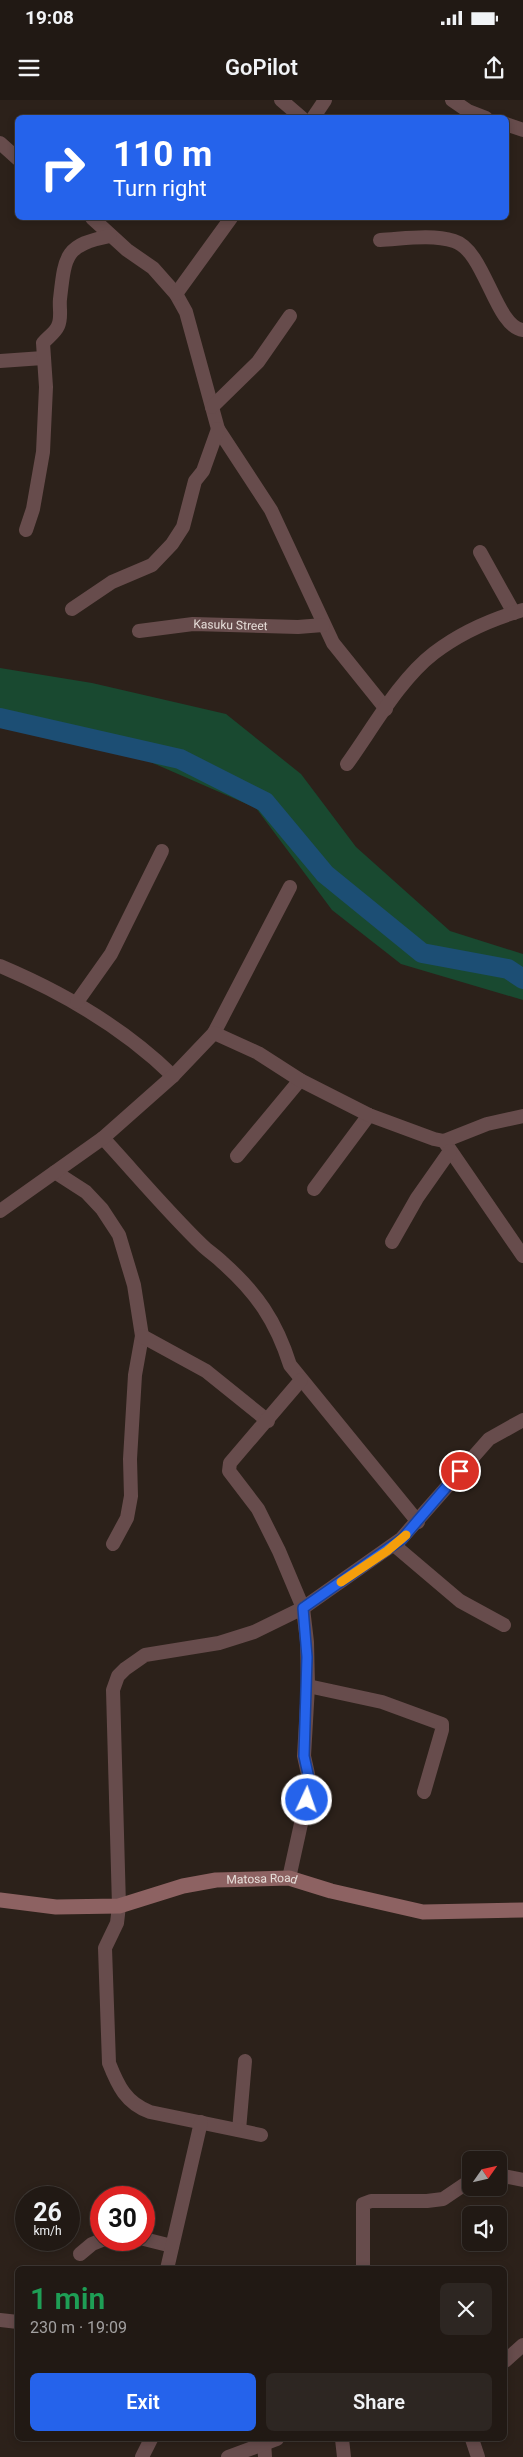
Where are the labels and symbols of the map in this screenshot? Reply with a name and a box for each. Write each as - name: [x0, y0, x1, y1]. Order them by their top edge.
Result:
- street label: Kasuku Street: [193, 617, 268, 633]
- pin: [439, 1450, 481, 1492]
- position arrow: [280, 1773, 332, 1825]
- street label: Matosa Road: [226, 1871, 299, 1887]
- north arrow: [462, 2151, 508, 2196]
- speed limit sign: 30: [90, 2186, 155, 2251]

